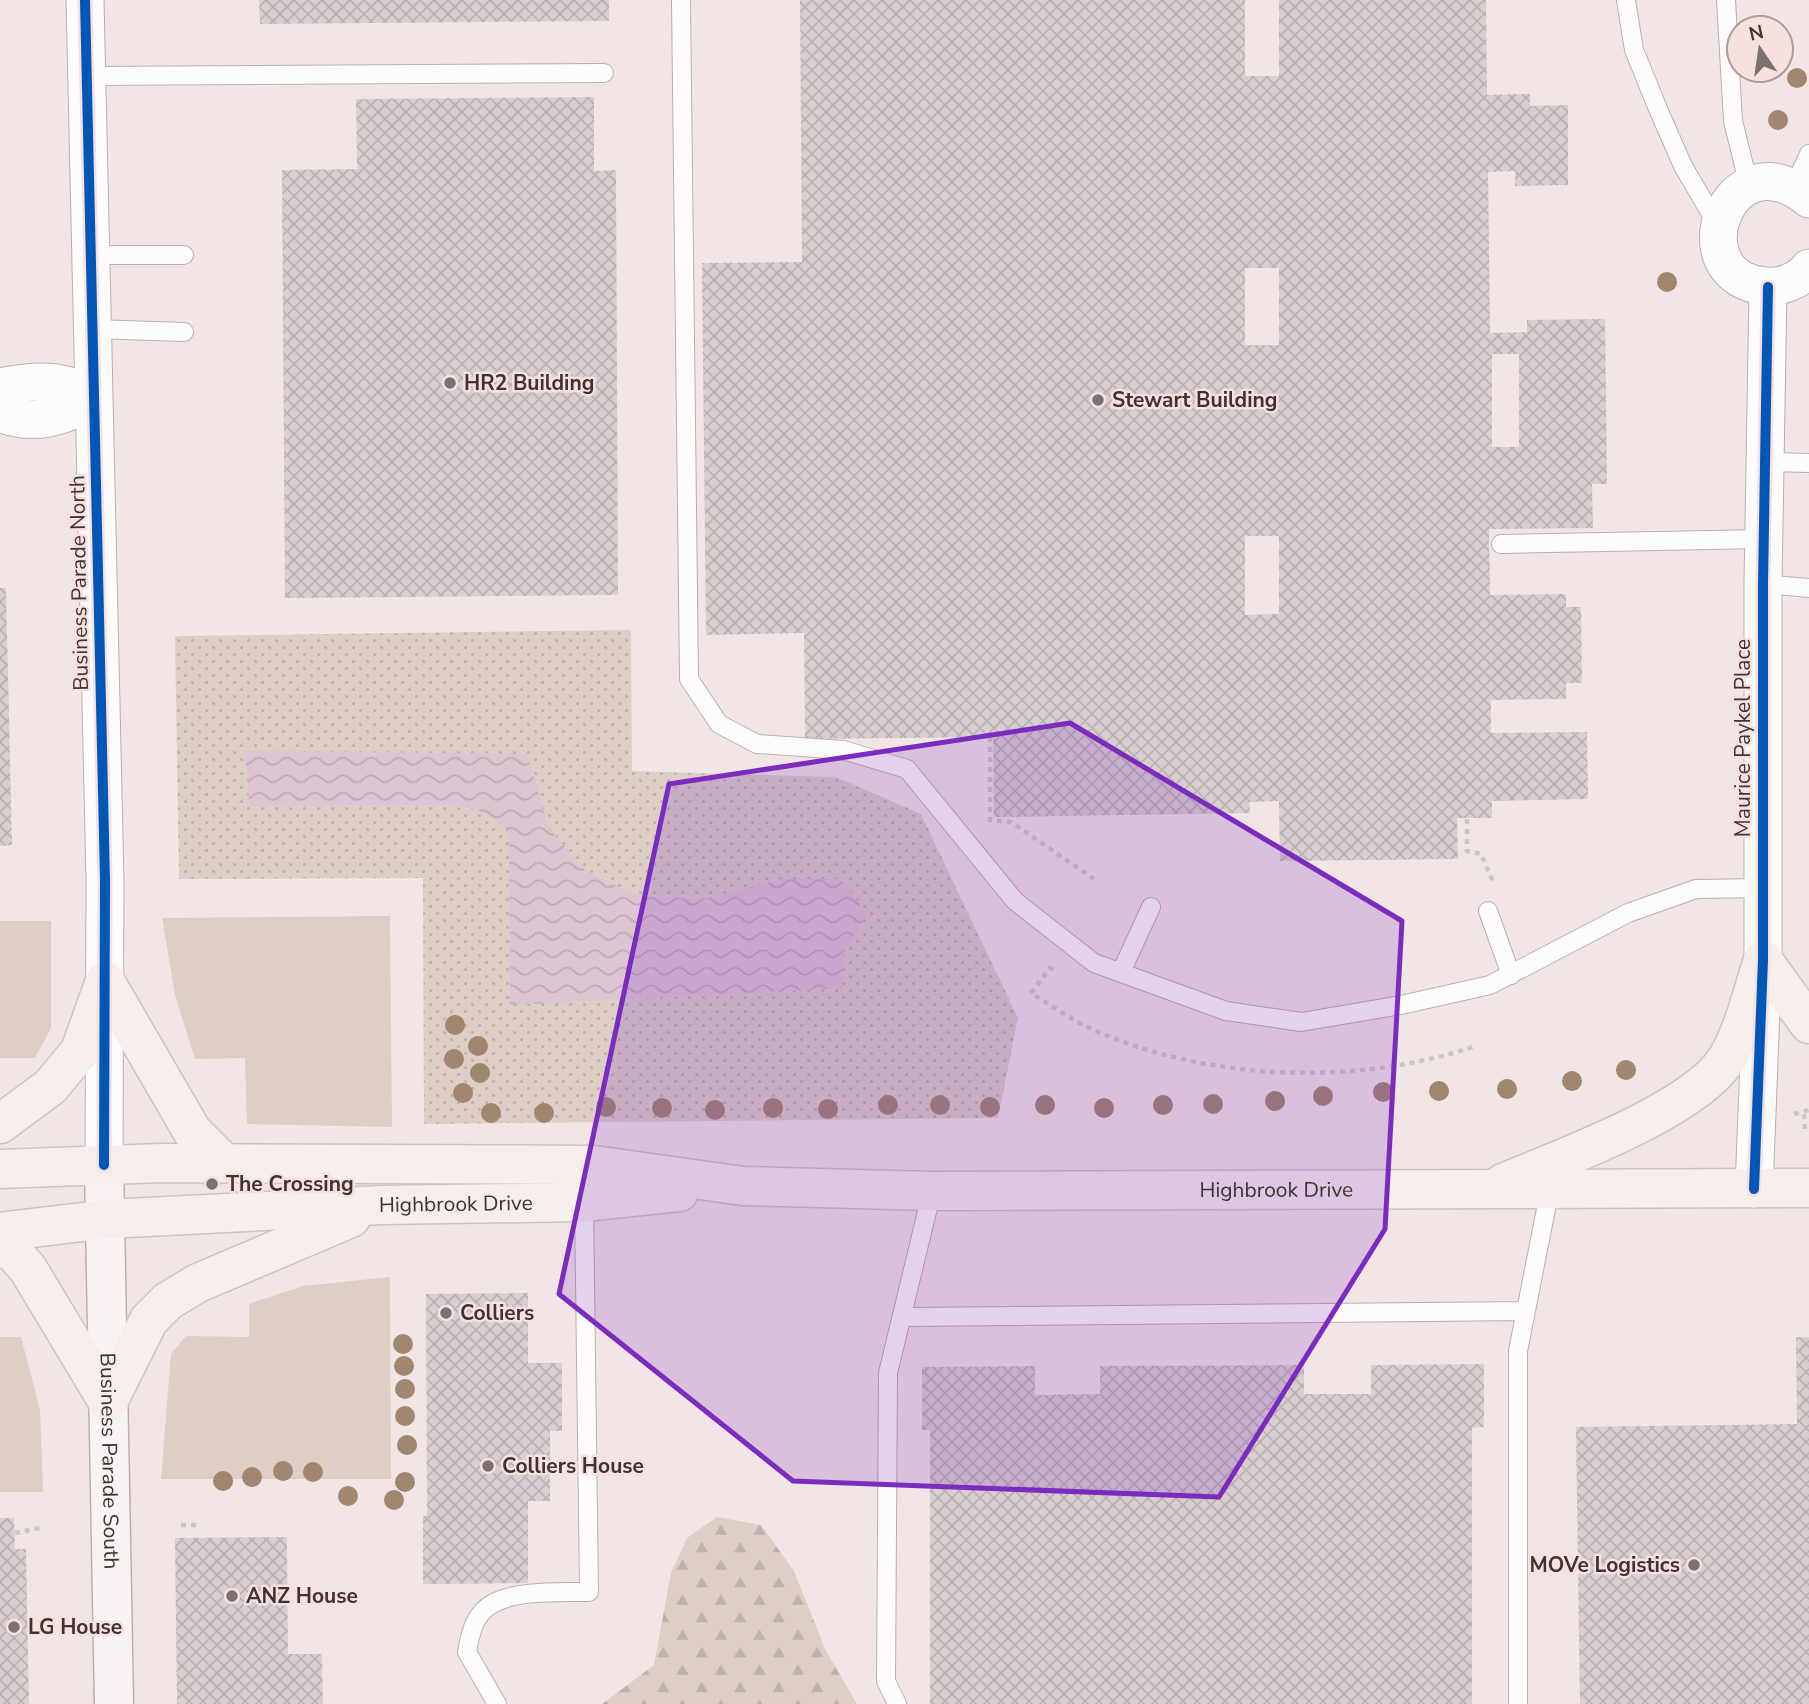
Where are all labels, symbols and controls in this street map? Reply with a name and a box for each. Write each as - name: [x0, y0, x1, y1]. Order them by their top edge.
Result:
- north arrow: [1725, 14, 1795, 84]
- text: N: [1747, 19, 1766, 48]
- place label: HR2 Building: [464, 369, 594, 397]
- marker: HR2 Building: [442, 375, 458, 391]
- place label: Stewart Building: [1112, 386, 1278, 414]
- marker: Stewart Building: [1090, 392, 1106, 408]
- street label: Business Parade North: [63, 475, 95, 691]
- street label: Maurice Paykel Place: [1729, 639, 1757, 837]
- place label: The Crossing: [226, 1170, 354, 1198]
- marker: The Crossing: [204, 1176, 220, 1192]
- street label: Highbrook Drive: [1199, 1176, 1353, 1204]
- street label: Highbrook Drive: [379, 1189, 533, 1219]
- place label: Colliers: [460, 1299, 534, 1327]
- marker: Colliers: [438, 1305, 454, 1321]
- street label: Business Parade South: [93, 1352, 125, 1570]
- place label: Colliers House: [502, 1452, 644, 1480]
- marker: Colliers House: [480, 1458, 496, 1474]
- place label: MOVe Logistics: [1529, 1551, 1680, 1579]
- marker: MOVe Logistics: [1686, 1557, 1702, 1573]
- place label: ANZ House: [246, 1582, 358, 1610]
- marker: ANZ House: [224, 1588, 240, 1604]
- place label: LG House: [28, 1613, 122, 1641]
- marker: LG House: [6, 1619, 22, 1635]

